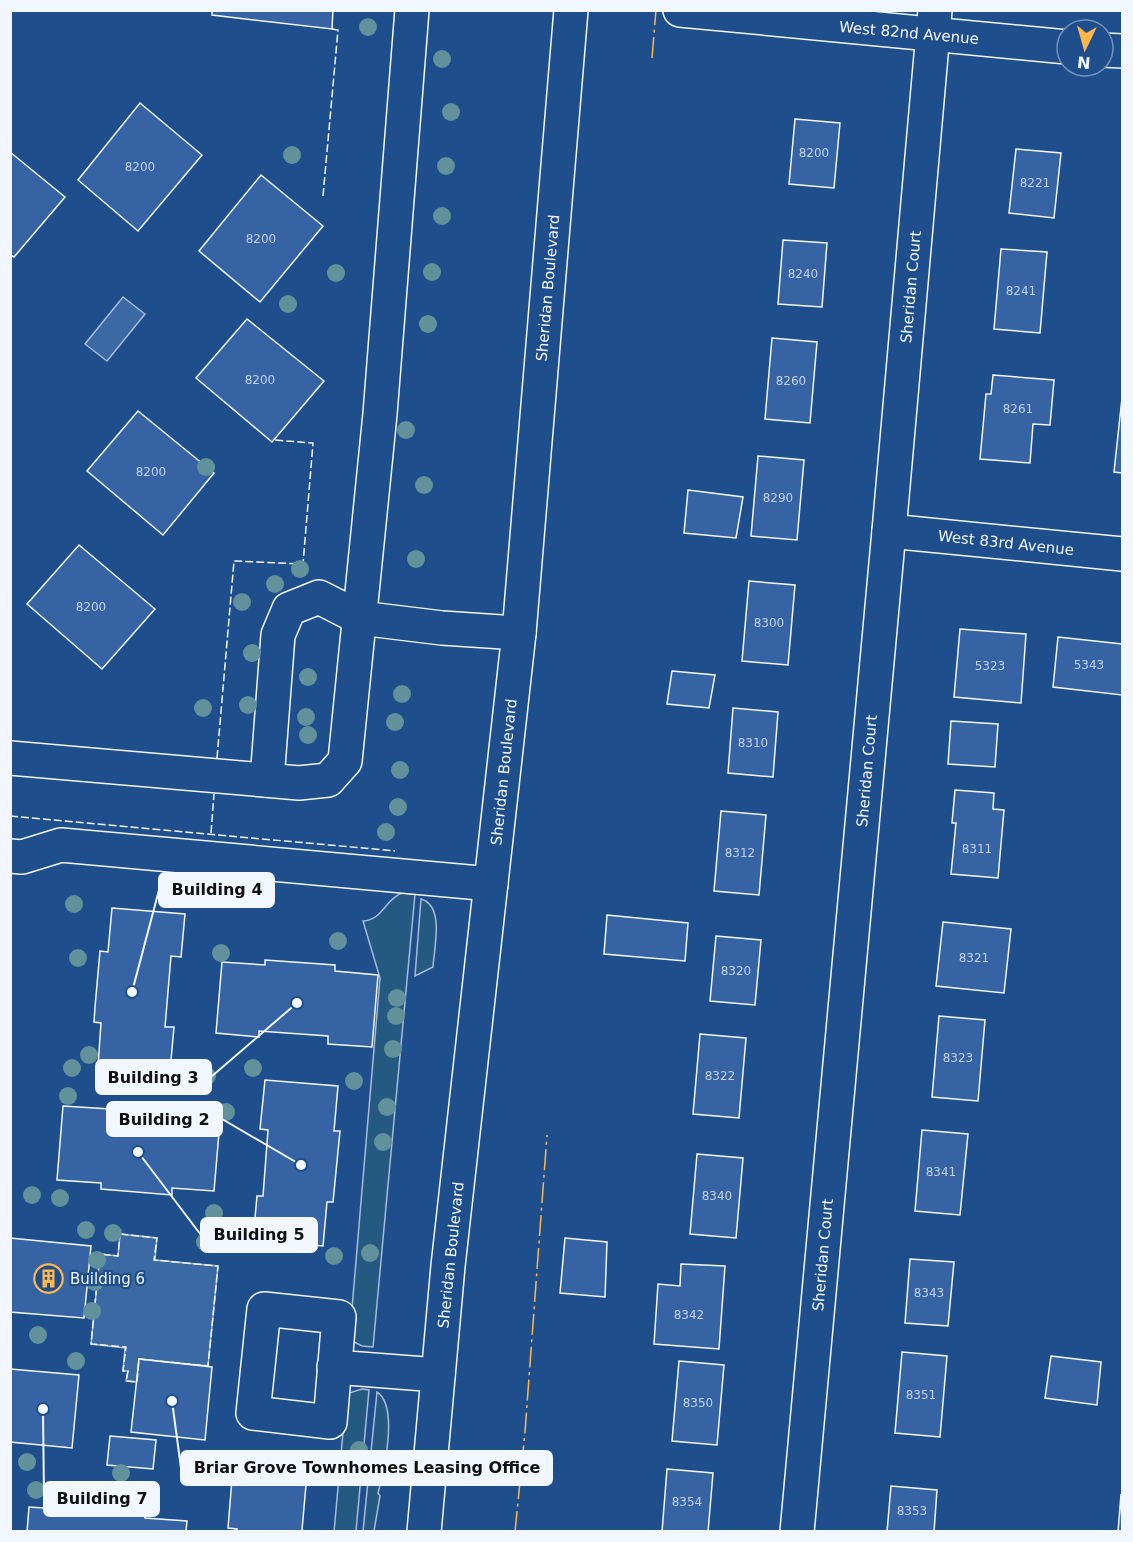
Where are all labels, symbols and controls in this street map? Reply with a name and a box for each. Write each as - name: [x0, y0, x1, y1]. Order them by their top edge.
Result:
- street label: West 82nd Avenue: [838, 18, 980, 48]
- north arrow: [1055, 18, 1115, 78]
- text: N: [1076, 52, 1091, 72]
- house number: 8200: [799, 146, 829, 160]
- house number: 8200: [125, 160, 155, 174]
- house number: 8221: [1020, 176, 1050, 190]
- street label: Sheridan Boulevard: [533, 214, 563, 362]
- street label: Sheridan Court: [897, 230, 925, 344]
- house number: 8200: [246, 232, 276, 246]
- house number: 8240: [788, 267, 818, 281]
- house number: 8241: [1006, 284, 1036, 298]
- house number: 8200: [245, 373, 275, 387]
- house number: 8260: [776, 374, 806, 388]
- house number: 8261: [1003, 402, 1033, 416]
- house number: 8200: [136, 465, 166, 479]
- house number: 8290: [763, 491, 793, 505]
- street label: West 83rd Avenue: [937, 527, 1075, 559]
- house number: 8200: [76, 600, 106, 614]
- house number: 8300: [754, 616, 784, 630]
- house number: 5343: [1074, 658, 1104, 672]
- house number: 5323: [975, 659, 1005, 673]
- street label: Sheridan Boulevard: [487, 698, 521, 846]
- street label: Sheridan Court: [853, 714, 881, 828]
- house number: 8310: [738, 736, 768, 750]
- house number: 8311: [962, 842, 992, 856]
- house number: 8312: [725, 846, 755, 860]
- callout: Building 4: [159, 873, 274, 907]
- text: Building 4: [171, 880, 263, 899]
- house number: 8321: [959, 951, 989, 965]
- house number: 8320: [721, 964, 751, 978]
- house number: 8323: [943, 1051, 973, 1065]
- callout: Building 3: [96, 1060, 211, 1094]
- text: Building 3: [107, 1068, 199, 1087]
- house number: 8322: [705, 1069, 735, 1083]
- callout: Building 2: [107, 1102, 222, 1136]
- text: Building 2: [118, 1110, 210, 1129]
- house number: 8341: [926, 1165, 956, 1179]
- street label: Sheridan Boulevard: [434, 1181, 468, 1329]
- house number: 8340: [702, 1189, 732, 1203]
- street label: Sheridan Court: [809, 1198, 837, 1312]
- callout: Building 5: [201, 1218, 317, 1252]
- text: Building 5: [213, 1225, 305, 1244]
- building icon: Building 6: [33, 1263, 65, 1295]
- place label: Building 6: [70, 1270, 145, 1288]
- house number: 8343: [914, 1286, 944, 1300]
- house number: 8342: [674, 1308, 704, 1322]
- house number: 8351: [906, 1388, 936, 1402]
- house number: 8350: [683, 1396, 713, 1410]
- callout: Briar Grove Townhomes Leasing Office: [181, 1451, 552, 1485]
- text: Briar Grove Townhomes Leasing Office: [194, 1458, 540, 1477]
- callout: Building 7: [44, 1482, 159, 1516]
- text: Building 7: [56, 1489, 148, 1508]
- house number: 8354: [672, 1495, 702, 1509]
- house number: 8353: [897, 1504, 927, 1518]

